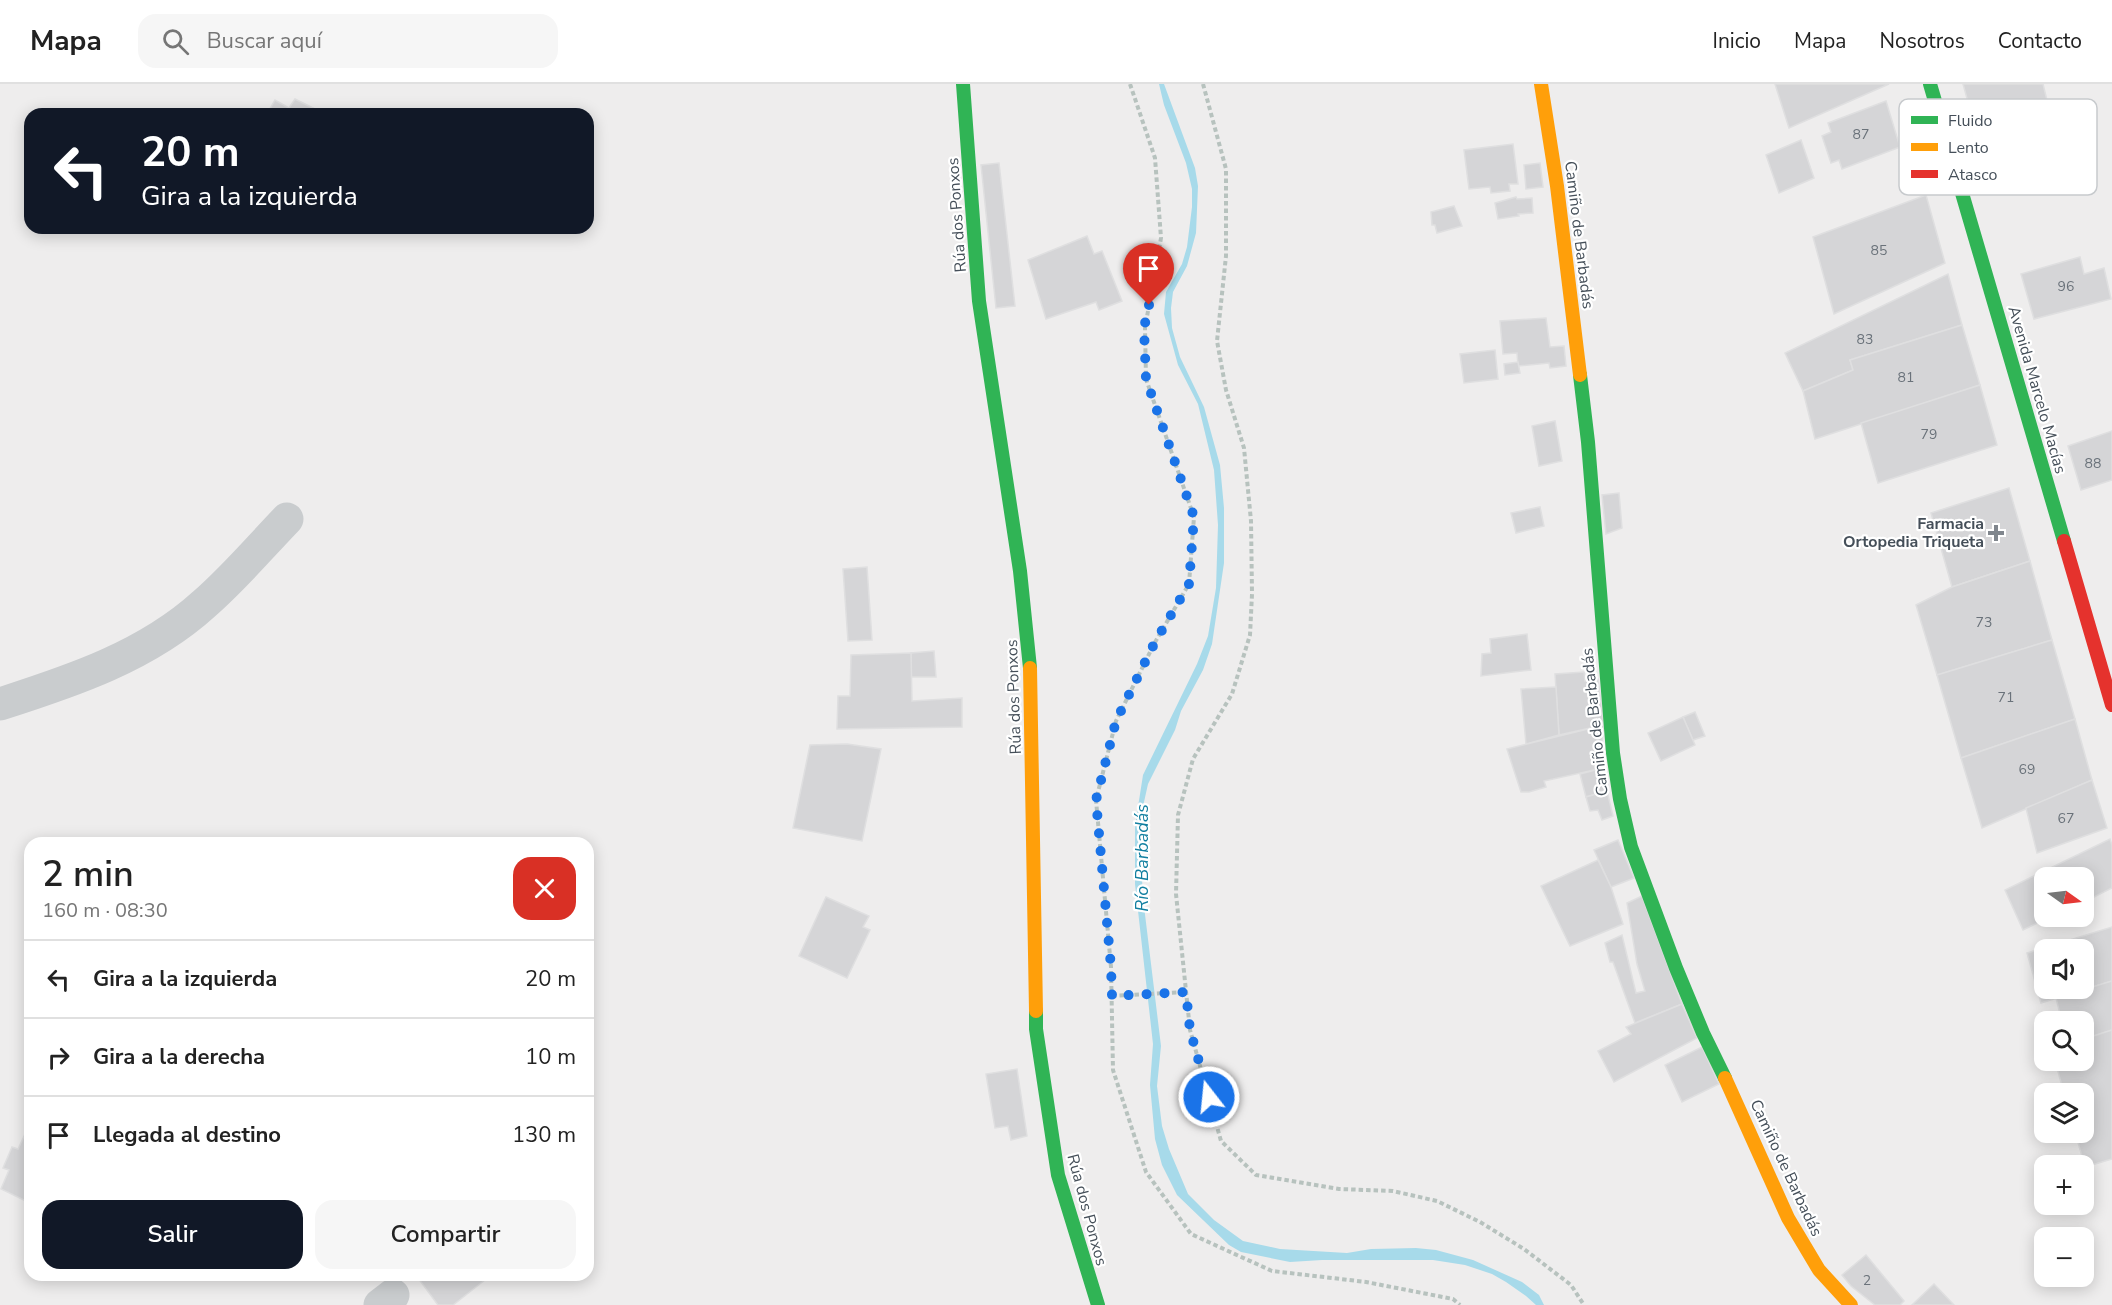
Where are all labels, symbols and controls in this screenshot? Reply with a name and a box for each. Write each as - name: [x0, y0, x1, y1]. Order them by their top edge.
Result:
- search box: [138, 14, 558, 68]
- text: Mapa: [30, 22, 102, 60]
- icon: search: [159, 25, 192, 58]
- text: Buscar aquí: [207, 26, 322, 56]
- text: Inicio: [1713, 27, 1761, 55]
- text: Mapa: [1794, 27, 1846, 55]
- text: Nosotros: [1879, 27, 1965, 55]
- text: Contacto: [1998, 27, 2082, 55]
- legend: [1899, 99, 2097, 195]
- text: Fluido: [1948, 110, 1993, 132]
- text: 20 m: [141, 124, 240, 181]
- house number: 87: [1853, 125, 1869, 144]
- icon: left: [42, 132, 120, 210]
- text: Lento: [1948, 137, 1989, 159]
- street label: Rúa dos Ponxos: [942, 157, 972, 273]
- street label: Camiño de Barbadás: [1559, 160, 1599, 310]
- text: Atasco: [1948, 164, 1997, 186]
- text: Gira a la izquierda: [141, 178, 358, 215]
- house number: 85: [1871, 241, 1887, 260]
- pin: [1123, 243, 1174, 305]
- icon: arrive: [1132, 252, 1165, 285]
- house number: 96: [2058, 277, 2074, 296]
- street label: Avenida Marcelo Macías: [2003, 304, 2071, 476]
- house number: 83: [1857, 330, 1873, 349]
- house number: 81: [1898, 368, 1914, 387]
- house number: 79: [1921, 425, 1937, 444]
- house number: 88: [2085, 454, 2101, 473]
- place label: Farmacia Ortopedia Triqueta: [1843, 513, 1984, 553]
- marker: Farmacia Ortopedia Triqueta: [1989, 526, 2003, 540]
- house number: 73: [1976, 613, 1992, 632]
- street label: Rúa dos Ponxos: [1001, 639, 1027, 755]
- street label: Camiño de Barbadás: [1576, 647, 1614, 797]
- house number: 71: [1998, 688, 2014, 707]
- house number: 69: [2019, 760, 2035, 779]
- water label: Río Barbadás: [1130, 804, 1154, 912]
- house number: 67: [2058, 809, 2074, 828]
- text: 2 min: [42, 850, 134, 899]
- button: close: [513, 857, 576, 920]
- north arrow: [2034, 867, 2094, 927]
- map controls: [2034, 867, 2094, 1287]
- text: 160 m · 08:30: [42, 897, 168, 924]
- button: sound: [2034, 939, 2094, 999]
- icon: left: [42, 963, 75, 996]
- text: Gira a la izquierda: [93, 964, 277, 994]
- text: 20 m: [525, 964, 576, 994]
- button: search: [2034, 1011, 2094, 1071]
- icon: right: [42, 1041, 75, 1074]
- text: Gira a la derecha: [93, 1042, 265, 1072]
- text: 10 m: [525, 1042, 576, 1072]
- position arrow: [1177, 1065, 1241, 1129]
- button: layers: [2034, 1083, 2094, 1143]
- street label: Camiño de Barbadás: [1745, 1096, 1827, 1240]
- icon: arrive: [42, 1119, 75, 1152]
- text: Llegada al destino: [93, 1120, 281, 1150]
- text: 130 m: [512, 1120, 576, 1150]
- street label: Rúa dos Ponxos: [1062, 1152, 1112, 1268]
- button: +: [2034, 1155, 2094, 1215]
- button: Salir: [42, 1200, 303, 1269]
- button: Compartir: [315, 1200, 576, 1269]
- button: −: [2034, 1227, 2094, 1287]
- house number: 2: [1863, 1271, 1871, 1290]

